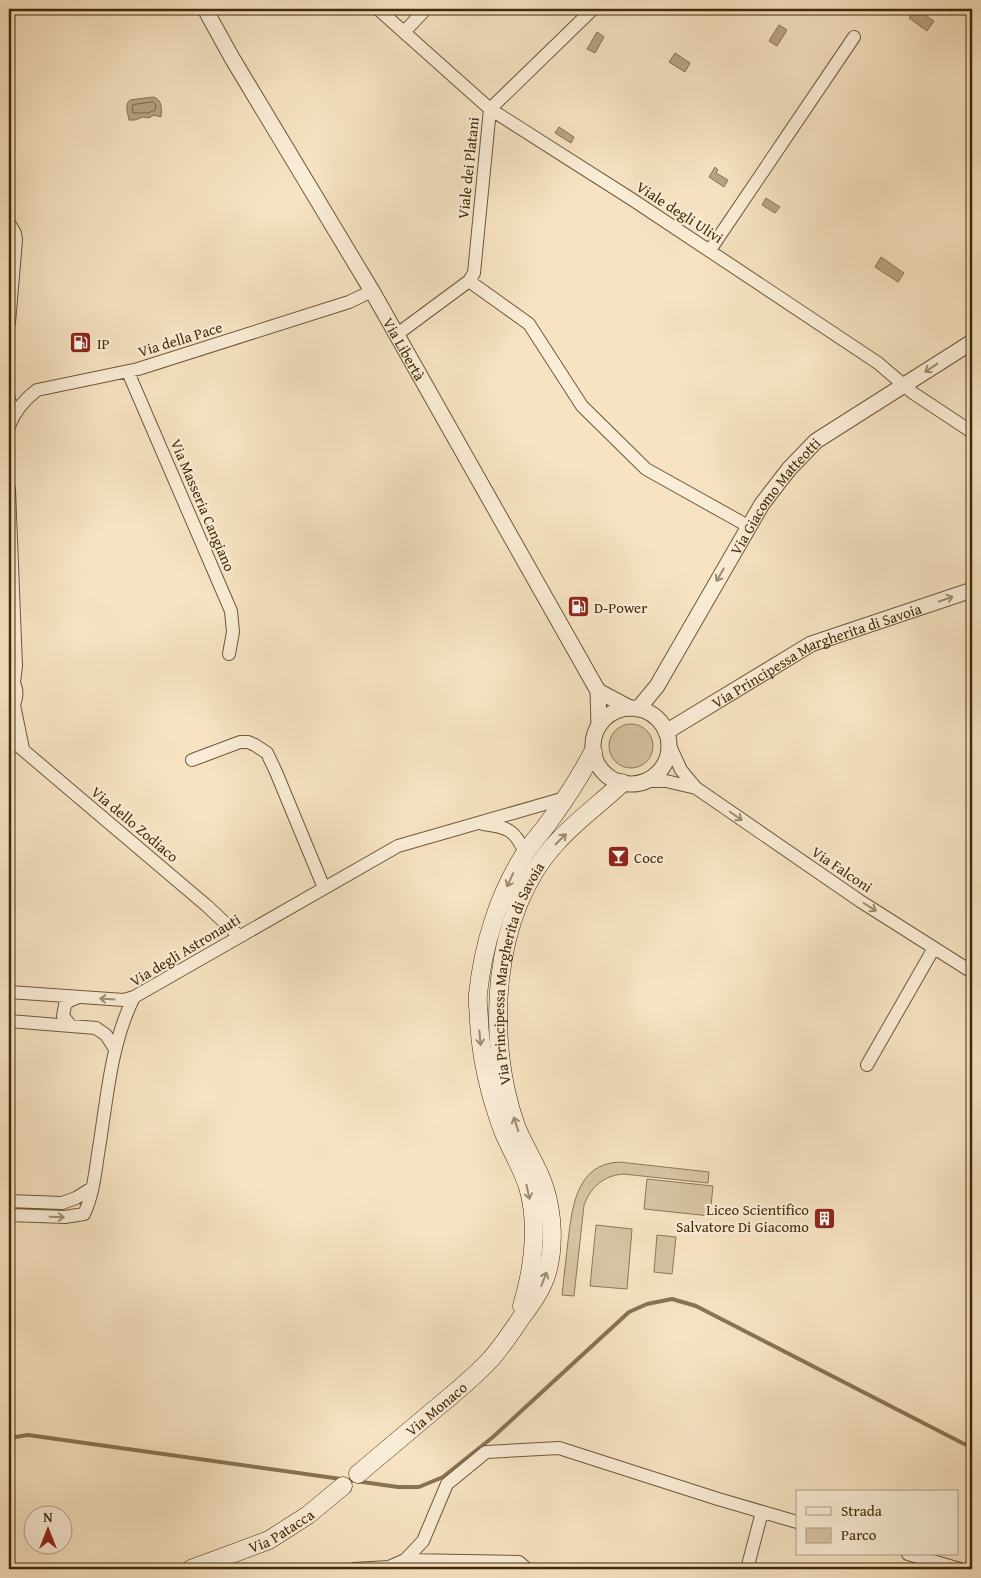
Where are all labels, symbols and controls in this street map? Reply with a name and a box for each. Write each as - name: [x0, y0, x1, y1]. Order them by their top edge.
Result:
- street label: Viale dei Platani: [452, 116, 484, 220]
- street label: Viale degli Ulivi: [632, 176, 728, 248]
- street label: Via Libertà: [378, 313, 431, 384]
- street label: Via della Pace: [135, 316, 225, 362]
- fuel station icon: IP: [69, 331, 93, 355]
- place label: IP: [97, 333, 110, 354]
- one-way arrow: [925, 363, 939, 373]
- street label: Via Giacomo Matteotti: [725, 432, 825, 558]
- street label: Via Masseria Cangiano: [166, 436, 241, 575]
- one-way arrow: [715, 568, 725, 583]
- one-way arrow: [938, 593, 954, 603]
- fuel station icon: D-Power: [566, 595, 590, 619]
- place label: D-Power: [594, 597, 647, 618]
- street label: Via Principessa Margherita di Savoia: [707, 597, 924, 713]
- street label: Via dello Zodiaco: [87, 781, 183, 867]
- one-way arrow: [729, 811, 743, 821]
- one-way arrow: [554, 833, 567, 845]
- street label: Via Falconi: [807, 841, 877, 897]
- bar icon: Coce: [606, 845, 630, 869]
- place label: Coce: [634, 847, 664, 868]
- street label: Via Principessa Margherita di Savoia: [487, 857, 549, 1087]
- one-way arrow: [505, 872, 515, 887]
- one-way arrow: [863, 902, 877, 913]
- street label: Via degli Astronauti: [126, 909, 244, 991]
- one-way arrow: [99, 995, 115, 1004]
- one-way arrow: [476, 1030, 485, 1046]
- one-way arrow: [511, 1116, 521, 1132]
- one-way arrow: [524, 1184, 533, 1200]
- place label: Liceo Scientifico Salvatore Di Giacomo: [676, 1199, 809, 1237]
- building icon: Liceo Scientifico Salvatore Di Giacomo: [813, 1206, 837, 1230]
- one-way arrow: [49, 1212, 65, 1222]
- one-way arrow: [540, 1271, 549, 1287]
- street label: Via Monaco: [401, 1376, 472, 1440]
- legend: [796, 1490, 958, 1556]
- text: Strada: [841, 1500, 882, 1521]
- street label: Via Patacca: [245, 1504, 318, 1557]
- north arrow: [22, 1506, 72, 1556]
- text: N: [43, 1507, 53, 1527]
- text: Parco: [841, 1524, 877, 1545]

